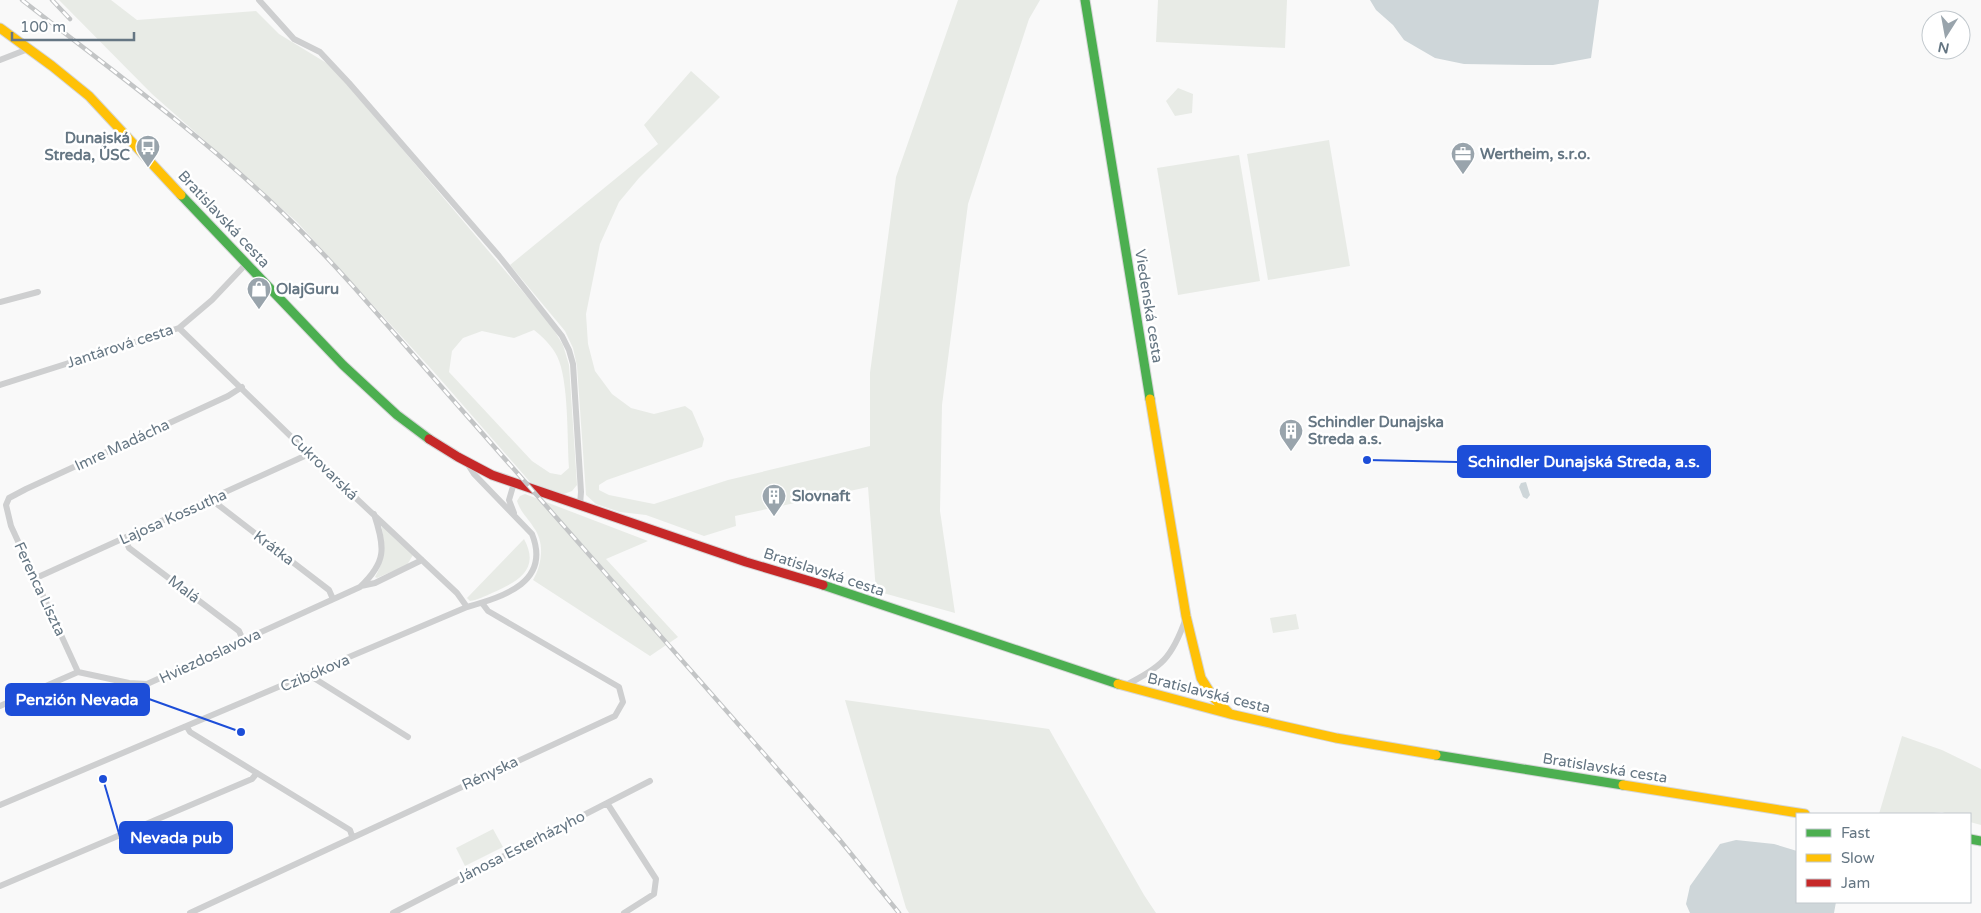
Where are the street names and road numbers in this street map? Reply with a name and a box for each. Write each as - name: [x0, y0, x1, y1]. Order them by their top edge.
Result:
- street label: Bratislavská cesta: [174, 167, 274, 271]
- street label: Viedenská cesta: [1131, 248, 1167, 364]
- street label: Jantárová cesta: [64, 320, 176, 372]
- street label: Imre Madácha: [72, 415, 172, 475]
- street label: Cukrovarská: [286, 430, 362, 504]
- street label: Lajosa Kossutha: [117, 485, 229, 549]
- street label: Krátka: [250, 527, 298, 569]
- street label: Ferenca Liszta: [10, 539, 70, 639]
- street label: Bratislavská cesta: [761, 544, 887, 600]
- street label: Malá: [165, 571, 203, 607]
- street label: Hviezdoslavova: [156, 625, 264, 687]
- street label: Czibókova: [278, 650, 352, 696]
- street label: Bratislavská cesta: [1146, 669, 1272, 717]
- street label: Bratislavská cesta: [1541, 749, 1669, 787]
- street label: Rényska: [459, 752, 521, 794]
- street label: Jánosa Esterházyho: [454, 807, 588, 887]

